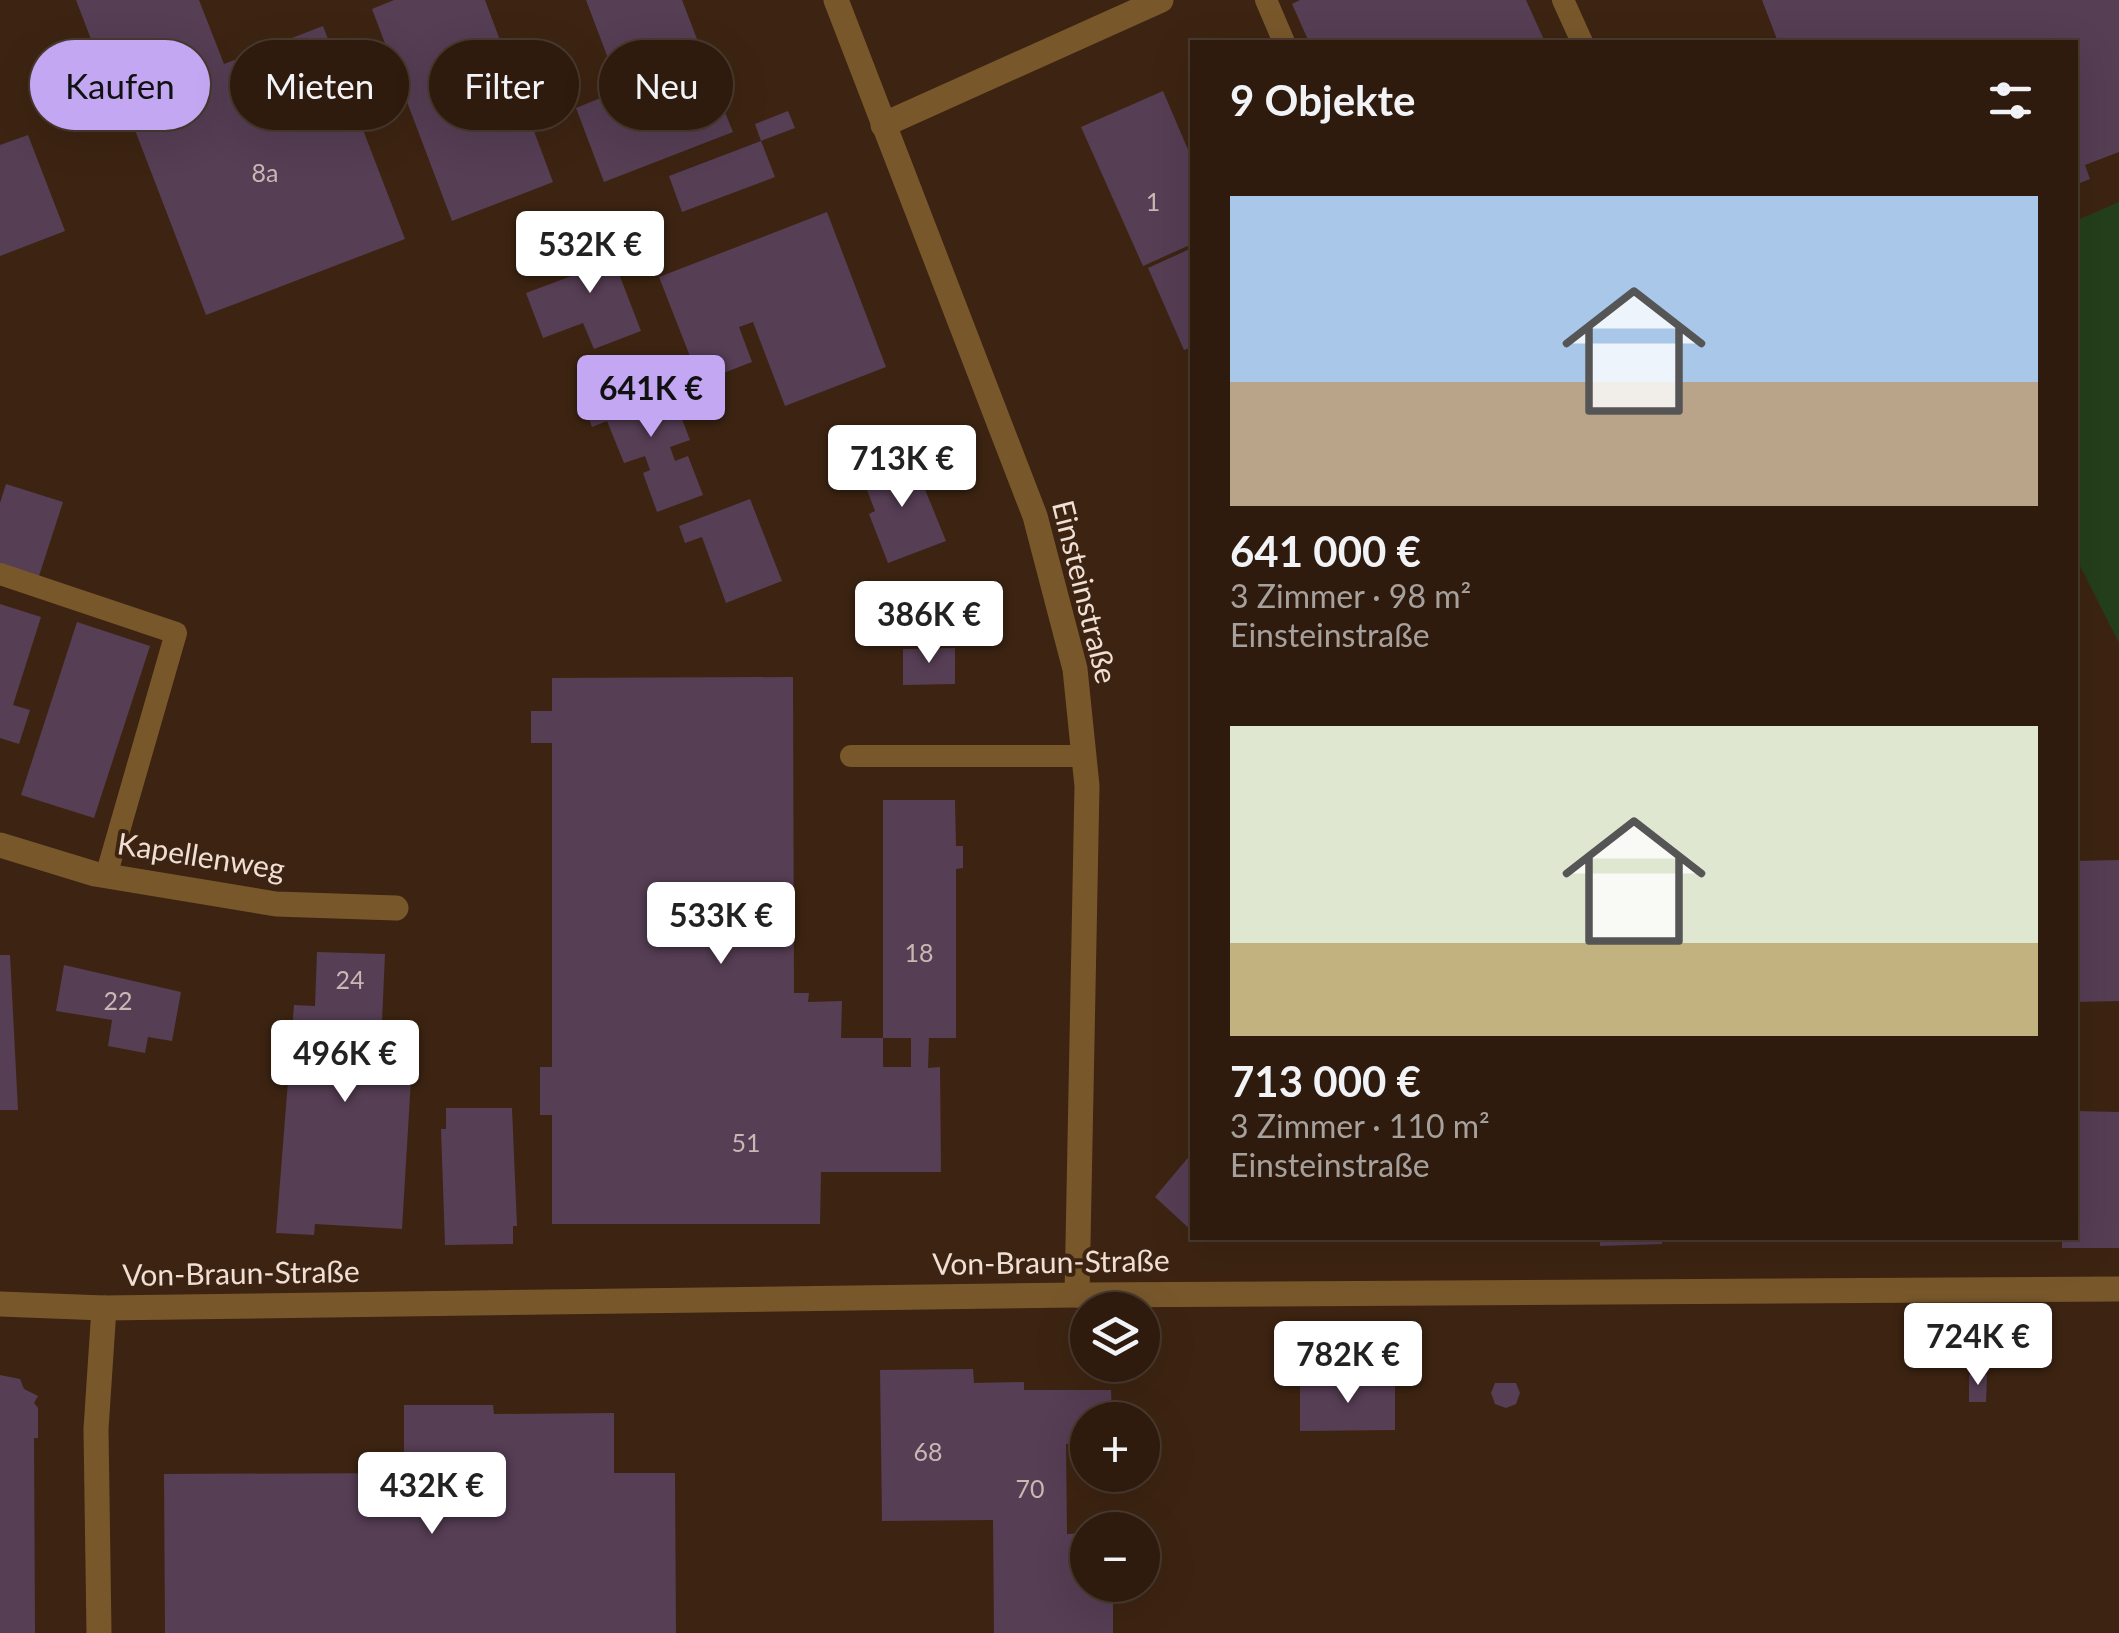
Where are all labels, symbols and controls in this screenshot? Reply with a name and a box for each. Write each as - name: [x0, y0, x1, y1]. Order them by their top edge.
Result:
- chip: Kaufen: [30, 40, 210, 130]
- chip: Mieten: [230, 40, 409, 130]
- chip: Filter: [429, 40, 579, 130]
- chip: Neu: [599, 40, 733, 130]
- icon: filters: [1983, 73, 2038, 128]
- text: 9 Objekte: [1230, 75, 1415, 125]
- house number: 8a: [252, 157, 278, 187]
- house number: 1: [1146, 186, 1160, 216]
- pin: 532K €: [509, 211, 671, 296]
- text: 532K €: [538, 224, 642, 263]
- icon: home: [1544, 261, 1724, 441]
- pin: 641K €: [570, 355, 732, 440]
- text: 641K €: [599, 368, 703, 407]
- pin: 713K €: [821, 425, 983, 510]
- text: 713K €: [850, 438, 954, 477]
- street label: Einsteinstraße: [1046, 496, 1126, 687]
- text: 641 000 €: [1230, 526, 1421, 576]
- text: 3 Zimmer · 98 m²: [1230, 576, 1471, 615]
- pin: 386K €: [848, 581, 1010, 666]
- text: 386K €: [877, 594, 981, 633]
- text: Einsteinstraße: [1230, 615, 1430, 654]
- icon: home: [1544, 791, 1724, 971]
- street label: Kapellenweg: [115, 824, 287, 886]
- pin: 533K €: [640, 882, 802, 967]
- text: 533K €: [669, 895, 773, 934]
- house number: 18: [904, 937, 934, 967]
- house number: 24: [335, 964, 365, 994]
- house number: 22: [103, 985, 133, 1015]
- pin: 496K €: [264, 1020, 426, 1105]
- text: 496K €: [293, 1033, 397, 1072]
- text: 713 000 €: [1230, 1056, 1421, 1106]
- text: 3 Zimmer · 110 m²: [1230, 1106, 1490, 1145]
- house number: 51: [731, 1127, 761, 1157]
- text: Einsteinstraße: [1230, 1145, 1430, 1184]
- street label: Von-Braun-Straße: [932, 1241, 1170, 1281]
- street label: Von-Braun-Straße: [122, 1252, 360, 1292]
- map controls: [1070, 1292, 1160, 1602]
- button: layers: [1070, 1292, 1160, 1382]
- pin: 724K €: [1897, 1303, 2059, 1388]
- text: 724K €: [1926, 1316, 2030, 1355]
- pin: 782K €: [1267, 1321, 1429, 1406]
- text: 782K €: [1296, 1334, 1400, 1373]
- button: +: [1070, 1402, 1160, 1492]
- house number: 68: [913, 1436, 943, 1466]
- pin: 432K €: [351, 1452, 513, 1537]
- text: 432K €: [380, 1465, 484, 1504]
- house number: 70: [1015, 1473, 1045, 1503]
- button: −: [1070, 1512, 1160, 1602]

